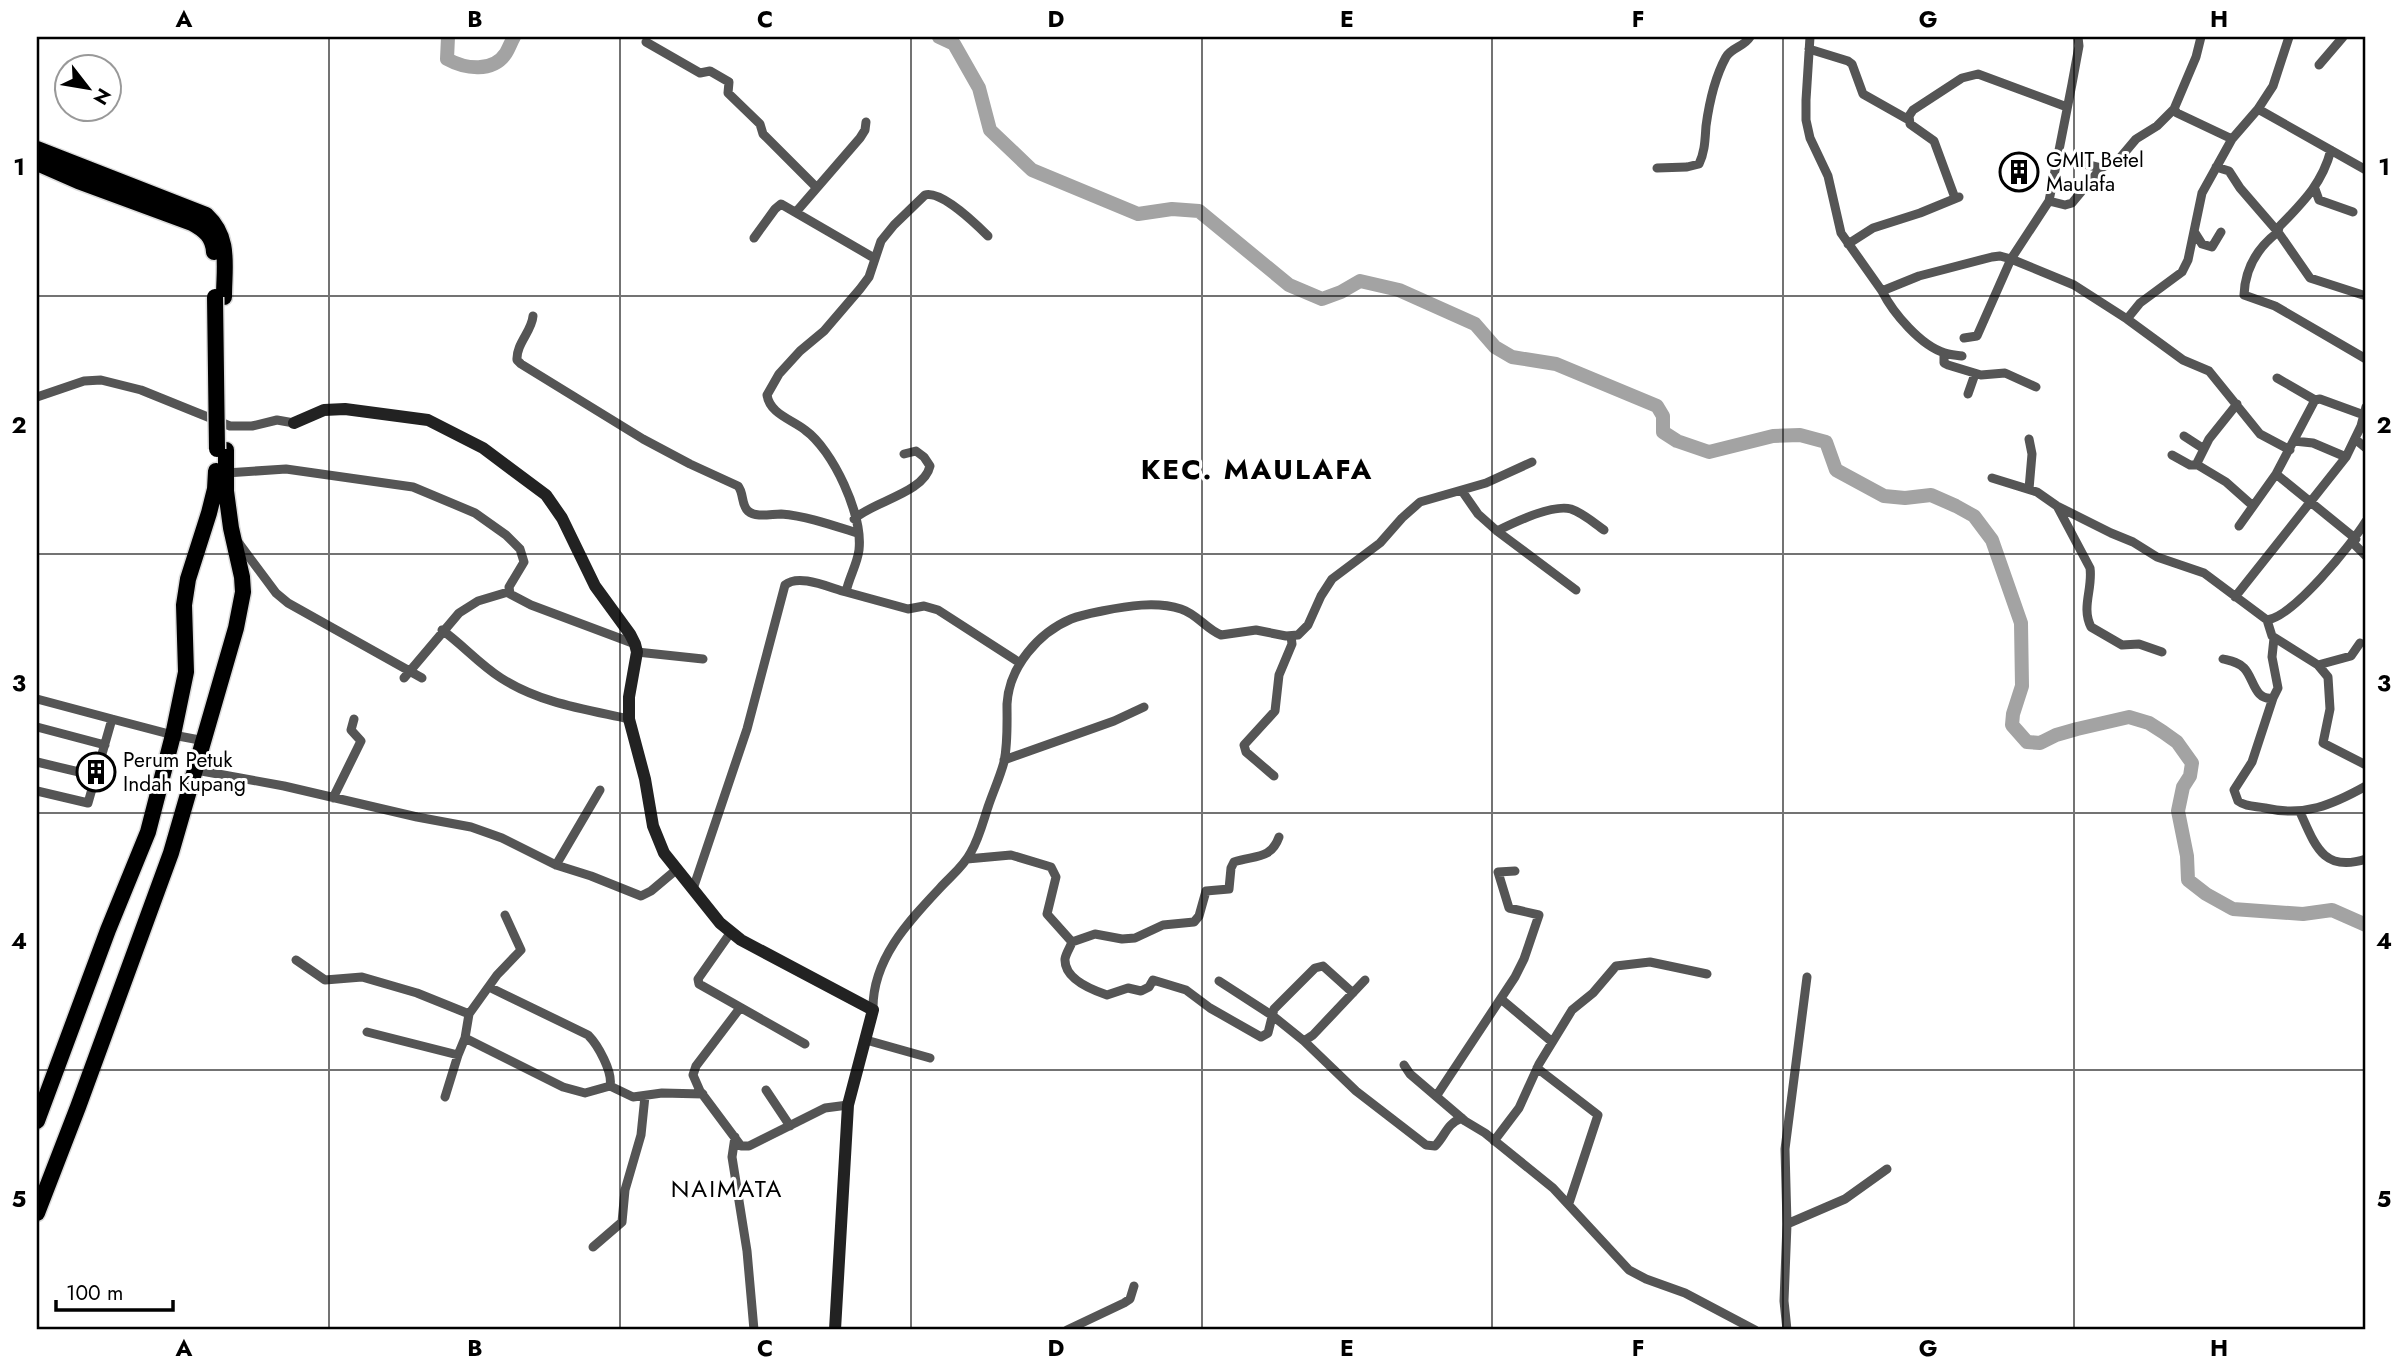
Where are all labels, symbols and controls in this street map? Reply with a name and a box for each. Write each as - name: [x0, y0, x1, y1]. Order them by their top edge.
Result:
- text: A: [175, 2, 193, 36]
- text: B: [467, 2, 483, 36]
- text: C: [757, 2, 773, 36]
- text: D: [1048, 2, 1065, 36]
- text: E: [1340, 2, 1354, 36]
- text: F: [1632, 2, 1644, 36]
- text: G: [1919, 2, 1937, 36]
- text: H: [2210, 2, 2228, 36]
- north arrow: [52, 52, 122, 122]
- text: N: [87, 83, 118, 110]
- place label: GMIT Betel Maulafa: [2046, 145, 2144, 199]
- text: 1: [13, 150, 25, 184]
- text: 1: [2378, 150, 2390, 184]
- building icon: GMIT Betel Maulafa: [1998, 151, 2040, 193]
- text: 2: [11, 408, 27, 442]
- text: 2: [2376, 408, 2392, 442]
- district label: KEC. MAULAFA: [1141, 449, 1373, 490]
- text: 3: [12, 666, 26, 700]
- text: 3: [2377, 666, 2391, 700]
- place label: Perum Petuk Indah Kupang: [123, 745, 246, 799]
- building icon: Perum Petuk Indah Kupang: [75, 751, 117, 793]
- text: 4: [11, 924, 27, 958]
- text: 4: [2376, 924, 2392, 958]
- district label: NAIMATA: [671, 1171, 783, 1206]
- text: 5: [12, 1182, 26, 1216]
- text: 5: [2377, 1182, 2391, 1216]
- scale bar: [56, 1269, 173, 1313]
- text: 100 m: [66, 1278, 123, 1308]
- text: A: [175, 1331, 193, 1365]
- text: B: [467, 1331, 483, 1365]
- text: C: [757, 1331, 773, 1365]
- text: D: [1048, 1331, 1065, 1365]
- text: E: [1340, 1331, 1354, 1365]
- text: F: [1632, 1331, 1644, 1365]
- text: G: [1919, 1331, 1937, 1365]
- text: H: [2210, 1331, 2228, 1365]

